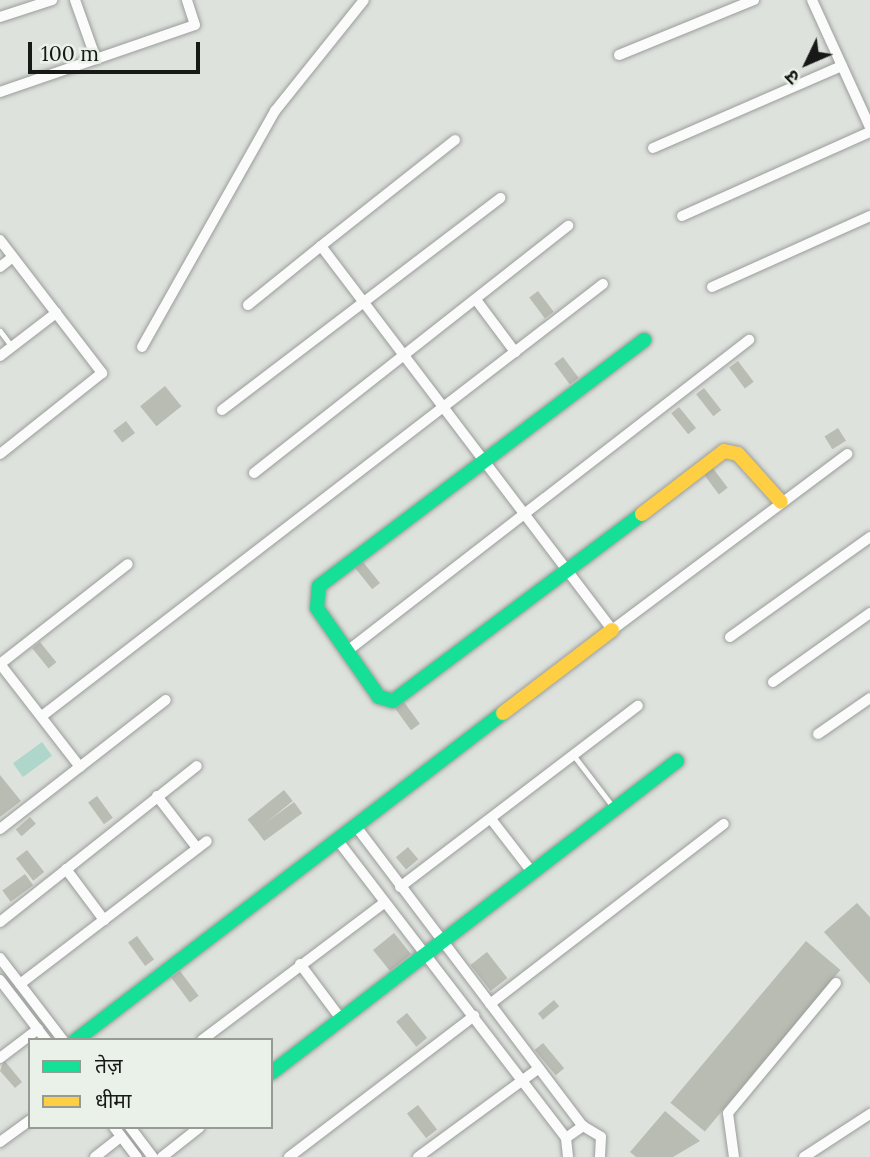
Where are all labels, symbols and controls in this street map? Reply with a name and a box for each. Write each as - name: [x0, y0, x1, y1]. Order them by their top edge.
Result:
- scale bar: [32, 28, 203, 72]
- north arrow: [772, 28, 842, 98]
- text: 100 m: [41, 40, 99, 67]
- text: उ: [779, 65, 804, 90]
- legend: [28, 1038, 273, 1129]
- text: तेज़: [95, 1052, 123, 1079]
- text: धीमा: [95, 1087, 131, 1114]

